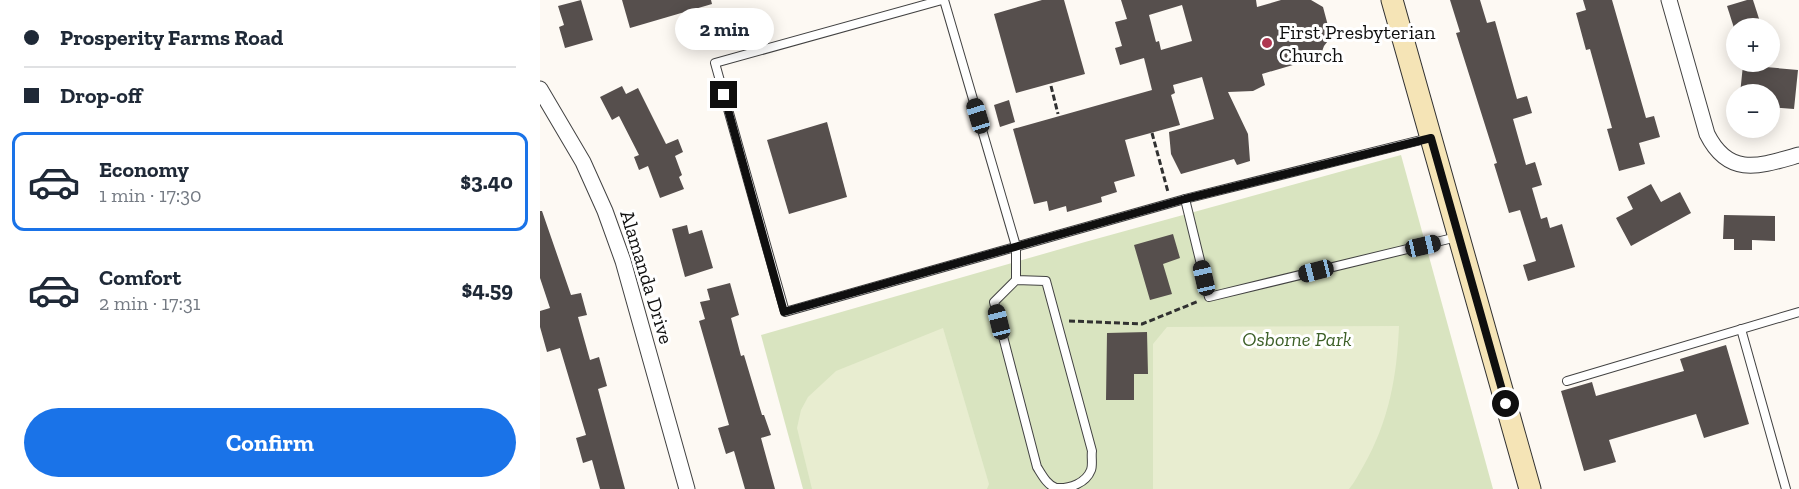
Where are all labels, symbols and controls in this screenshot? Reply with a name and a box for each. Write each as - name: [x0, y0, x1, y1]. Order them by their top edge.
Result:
- callout: 2 min: [674, 8, 774, 50]
- text: 2 min: [700, 17, 749, 41]
- map controls: [1726, 18, 1780, 138]
- button: +: [1726, 18, 1780, 72]
- place label: First Presbyterian Church: [1279, 20, 1436, 67]
- text: Prosperity Farms Road: [60, 24, 283, 51]
- marker: First Presbyterian Church: [1260, 36, 1274, 50]
- route end: [710, 81, 737, 108]
- text: Drop-off: [60, 82, 142, 109]
- button: −: [1726, 84, 1780, 138]
- car: [964, 96, 992, 136]
- icon: car: [27, 155, 81, 209]
- text: Economy: [99, 156, 189, 183]
- text: $3.40: [460, 168, 513, 195]
- text: 1 min · 17:30: [99, 183, 202, 207]
- street label: Alamanda Drive: [615, 207, 679, 347]
- car: [1403, 233, 1443, 259]
- car: [1191, 258, 1217, 298]
- car: [1296, 258, 1336, 284]
- icon: car: [27, 263, 81, 317]
- text: Comfort: [99, 264, 181, 291]
- text: $4.59: [461, 276, 513, 303]
- text: 2 min · 17:31: [99, 291, 200, 315]
- car: [986, 302, 1012, 342]
- park label: Osborne Park: [1242, 327, 1352, 351]
- route start: [1492, 390, 1519, 417]
- button: Confirm: [24, 408, 516, 477]

